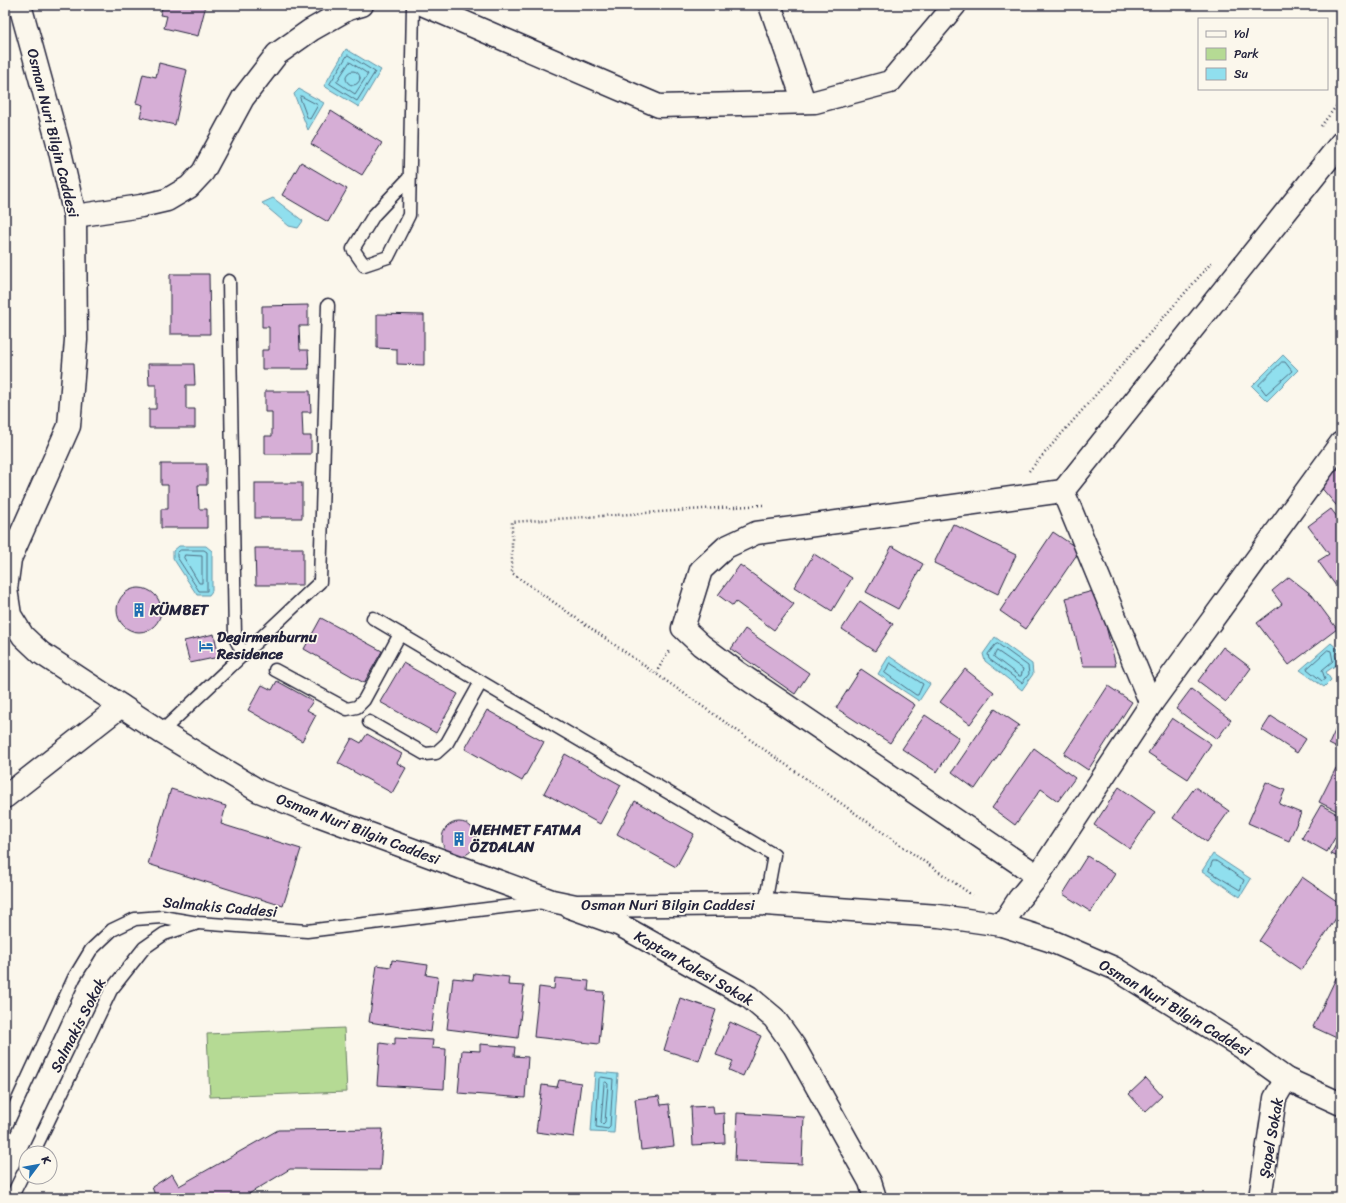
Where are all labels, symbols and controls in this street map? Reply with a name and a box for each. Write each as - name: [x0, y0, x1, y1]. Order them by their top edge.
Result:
- legend: [1198, 18, 1328, 90]
- text: Yol: [1234, 23, 1249, 45]
- text: Park: [1234, 43, 1259, 65]
- street label: Osman Nuri Bilgin Caddesi: [19, 46, 87, 221]
- text: Su: [1234, 63, 1249, 85]
- place label: KÜMBET: [149, 597, 210, 623]
- building icon: KÜMBET: [131, 602, 147, 618]
- place label: Degirmenburnu Residence: [216, 624, 318, 667]
- hotel icon: Degirmenburnu Residence: [198, 638, 214, 654]
- street label: Osman Nuri Bilgin Caddesi: [272, 786, 444, 873]
- place label: MEHMET FATMA ÖZDALAN: [469, 817, 581, 860]
- building icon: MEHMET FATMA ÖZDALAN: [451, 831, 467, 847]
- street label: Salmakis Caddesi: [162, 889, 279, 925]
- street label: Osman Nuri Bilgin Caddesi: [581, 892, 756, 918]
- street label: Kaptan Kalesi Sokak: [629, 923, 760, 1013]
- street label: Osman Nuri Bilgin Caddesi: [1094, 952, 1257, 1064]
- street label: Salmakis Sokak: [43, 973, 113, 1077]
- street label: Şapel Sokak: [1251, 1095, 1291, 1180]
- north arrow: [18, 1145, 58, 1185]
- text: K: [36, 1151, 57, 1169]

